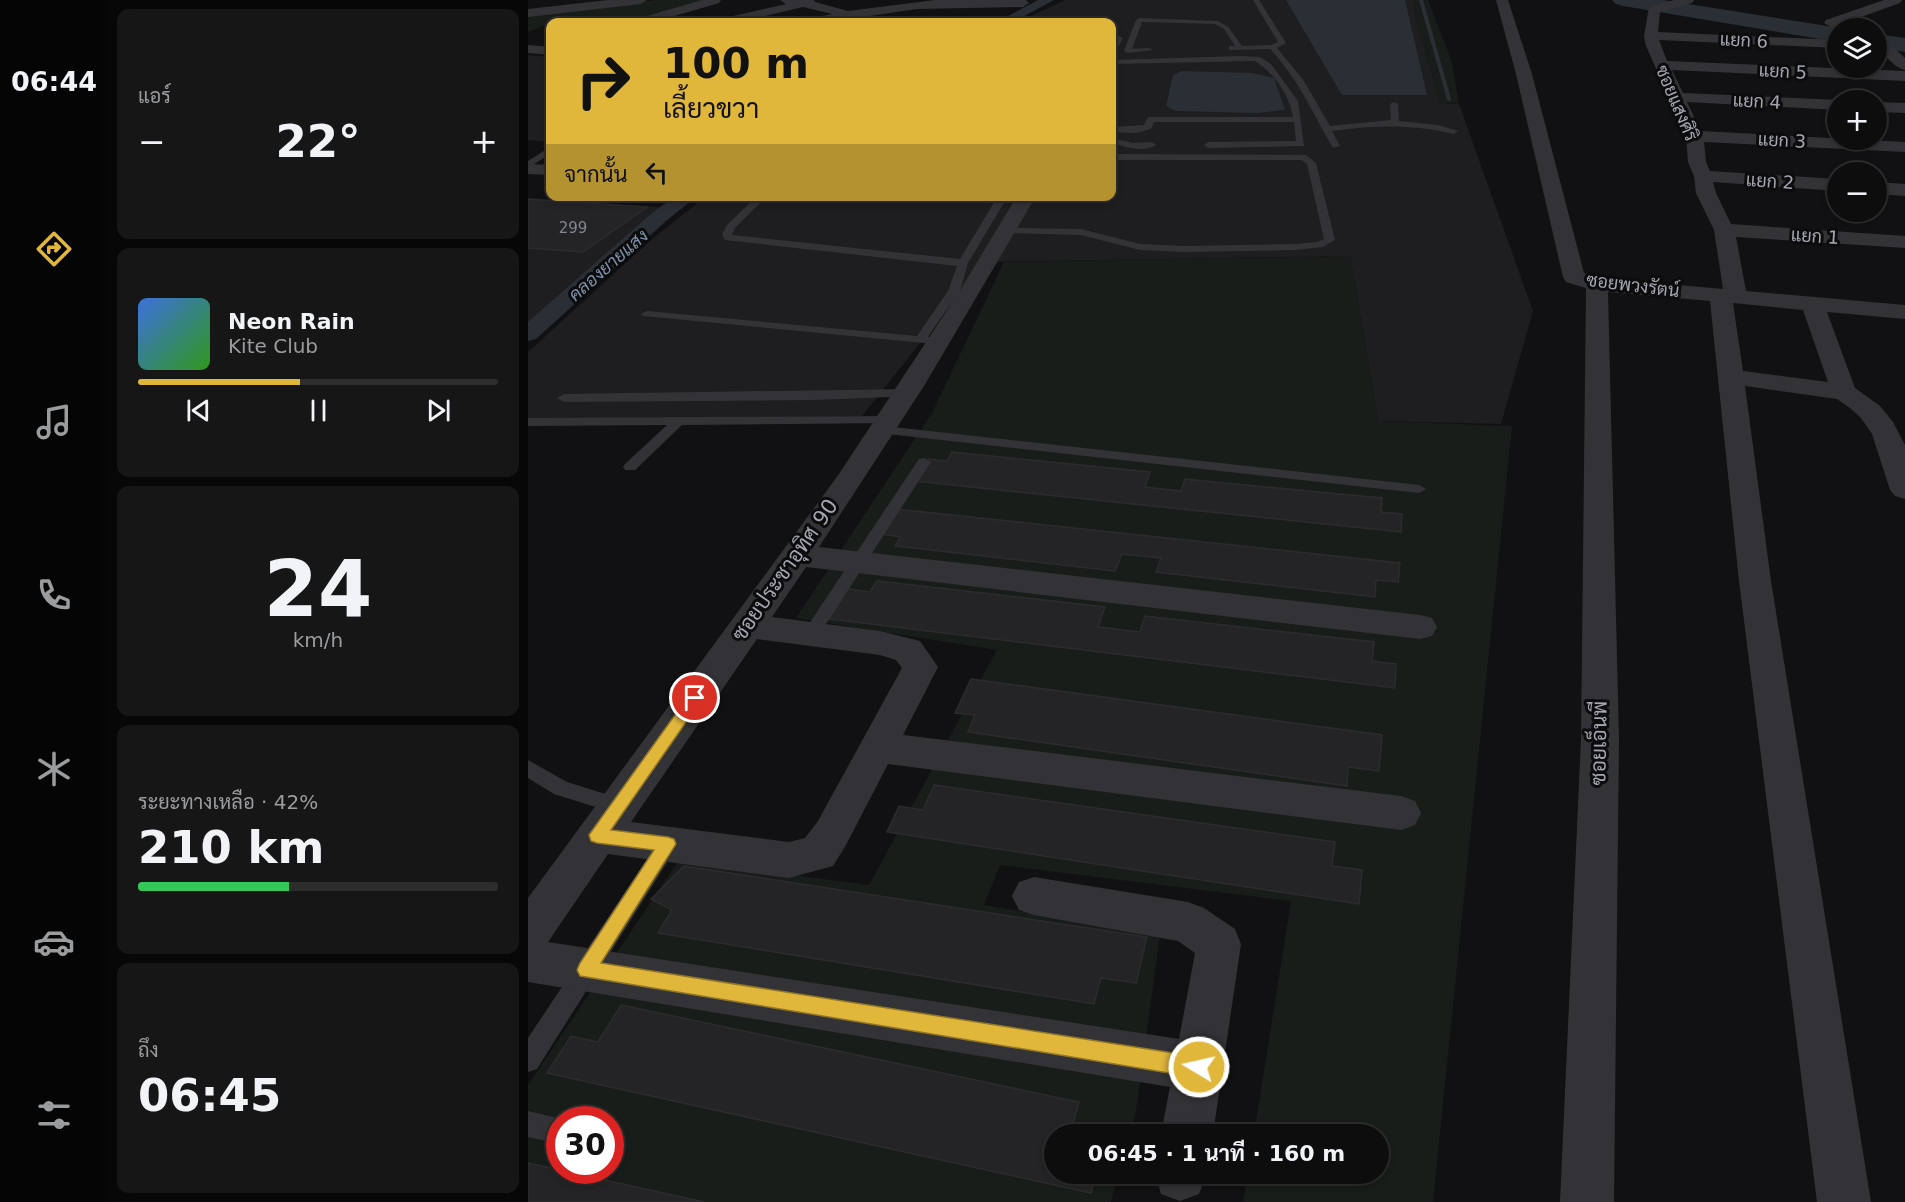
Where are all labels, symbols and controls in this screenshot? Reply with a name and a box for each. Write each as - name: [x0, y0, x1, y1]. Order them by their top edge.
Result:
- map controls: [1827, 18, 1887, 222]
- button: layers: [1827, 18, 1887, 78]
- street label: แยก 6: [1719, 28, 1769, 52]
- text: 100 m: [663, 39, 809, 88]
- icon: right: [564, 42, 642, 120]
- street label: แยก 5: [1758, 59, 1808, 83]
- street label: ซอยแสงศิริ: [1652, 62, 1703, 144]
- text: 06:44: [11, 66, 97, 97]
- text: แอร์: [138, 84, 171, 108]
- street label: แยก 4: [1732, 89, 1782, 113]
- button: +: [1827, 90, 1887, 150]
- text: เลี้ยวขวา: [663, 93, 759, 124]
- text: 22°: [275, 115, 361, 168]
- text: −: [138, 122, 166, 161]
- text: +: [470, 122, 498, 161]
- street label: แยก 3: [1757, 128, 1807, 152]
- icon: left: [640, 156, 673, 189]
- text: จากนั้น: [564, 162, 628, 187]
- button: −: [1827, 162, 1887, 222]
- street label: แยก 2: [1745, 169, 1795, 193]
- house number: 299: [559, 219, 587, 237]
- street label: แยก 1: [1790, 224, 1840, 248]
- water label: คลองยายแสง: [564, 225, 652, 305]
- icon: directions: [33, 228, 75, 270]
- street label: ซอยพวงรัตน์: [1585, 267, 1681, 301]
- text: Neon Rain: [228, 309, 355, 334]
- text: Kite Club: [228, 334, 318, 358]
- icon: previous: [182, 394, 215, 427]
- icon: pause: [302, 394, 335, 427]
- icon: next: [422, 394, 455, 427]
- icon: music: [33, 401, 75, 443]
- street label: ซอยประชาอุทิศ 90: [727, 495, 845, 647]
- text: 24: [264, 544, 372, 634]
- icon: phone: [33, 574, 75, 616]
- text: km/h: [293, 628, 343, 652]
- pin: [669, 672, 720, 723]
- icon: arrive: [678, 681, 711, 714]
- street label: ซอยเอ็นพี: [1583, 700, 1612, 786]
- icon: climate: [33, 748, 75, 790]
- text: ระยะทางเหลือ · 42%: [138, 790, 318, 814]
- text: 210 km: [138, 821, 324, 874]
- icon: car: [33, 921, 75, 963]
- position arrow: [1167, 1035, 1231, 1099]
- text: ถึง: [138, 1038, 159, 1062]
- text: 06:45: [138, 1069, 281, 1122]
- icon: filters: [33, 1094, 75, 1136]
- speed limit sign: 30: [546, 1106, 624, 1184]
- text: 06:45 · 1 นาที · 160 m: [1088, 1141, 1345, 1166]

